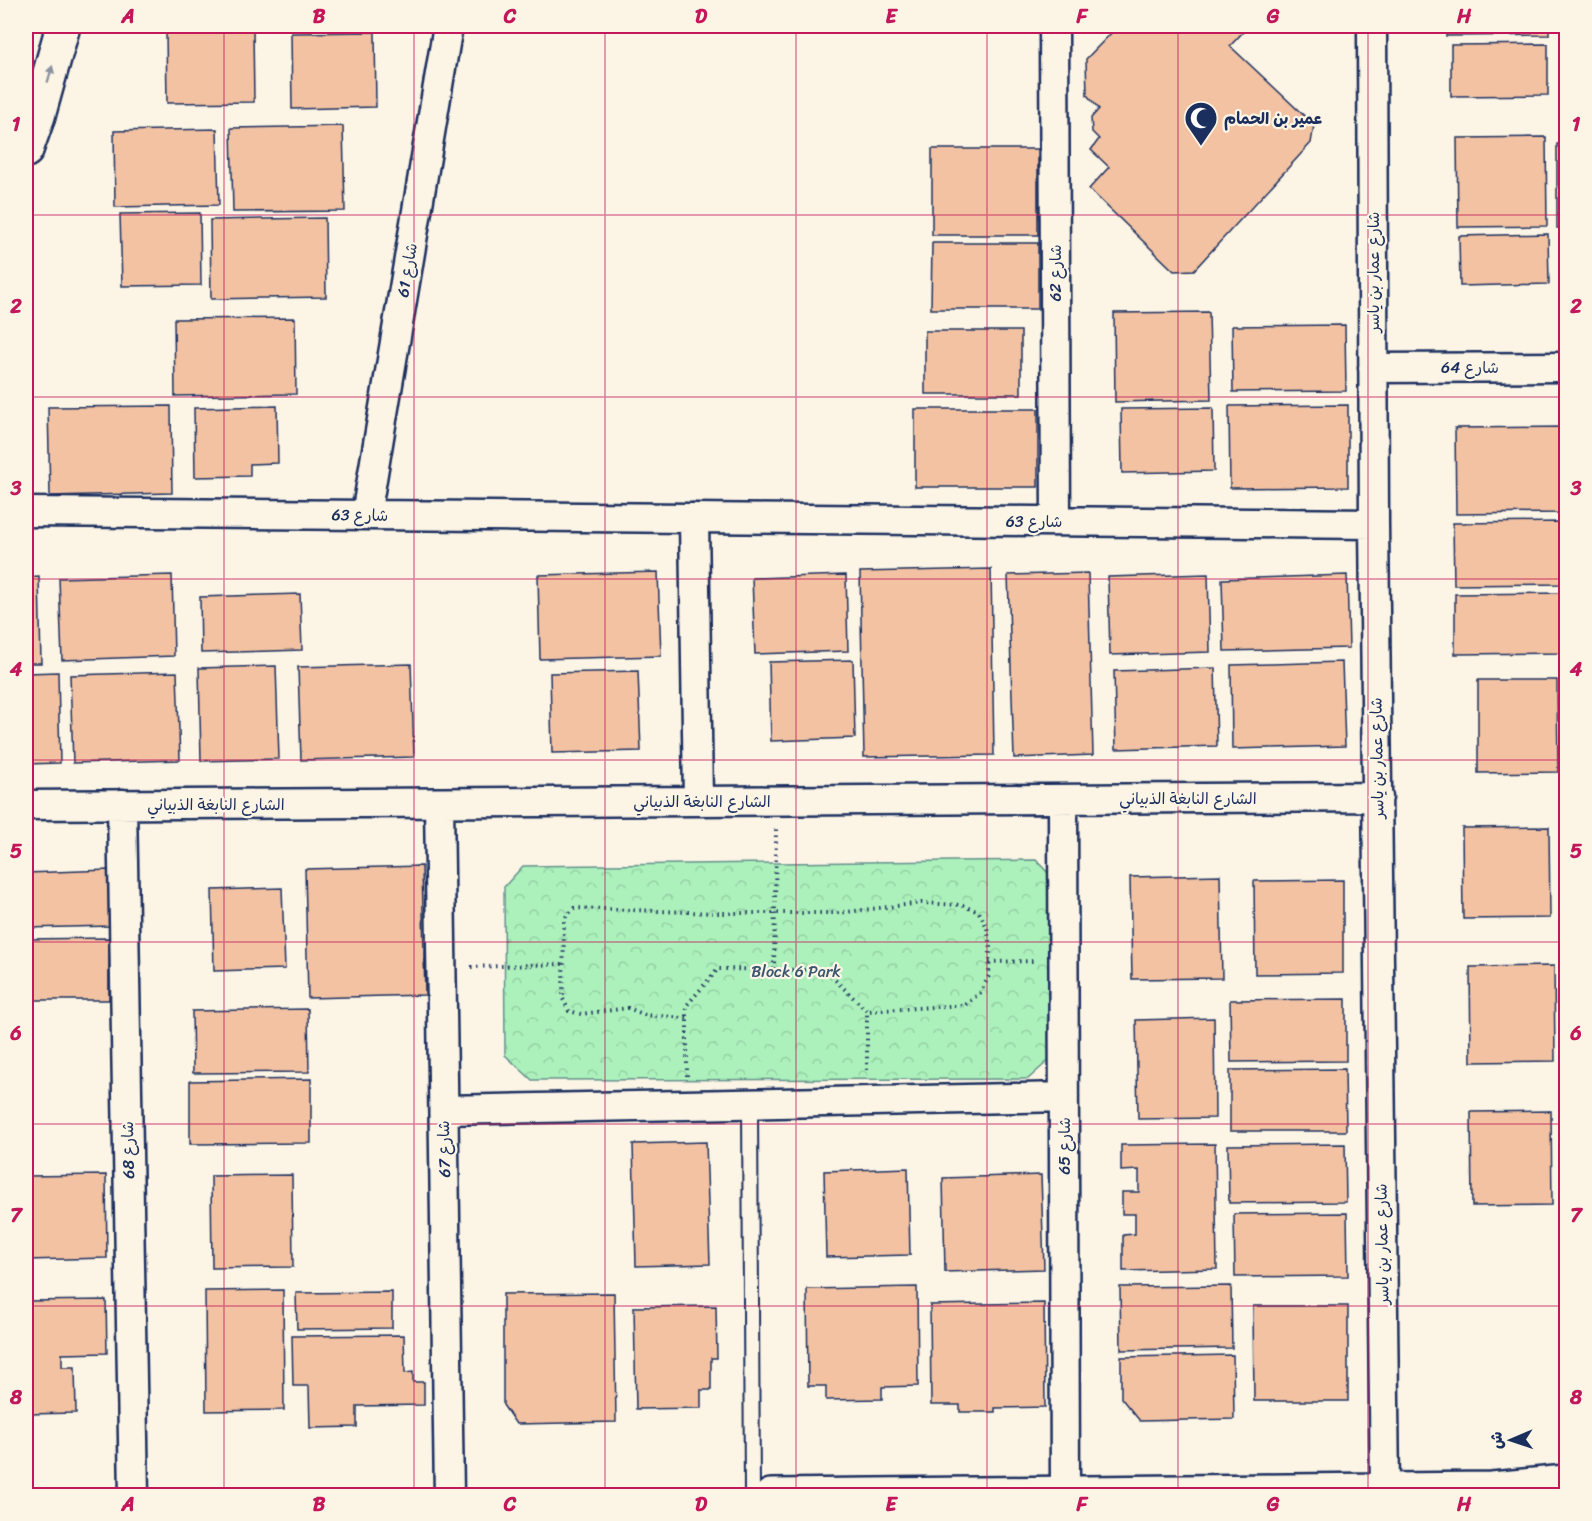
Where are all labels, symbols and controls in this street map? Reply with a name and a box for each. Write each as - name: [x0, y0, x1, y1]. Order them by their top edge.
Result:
- text: A: [120, 0, 135, 34]
- text: B: [313, 0, 326, 34]
- text: C: [503, 0, 517, 34]
- text: D: [695, 0, 708, 34]
- text: E: [885, 0, 898, 34]
- text: F: [1076, 0, 1089, 34]
- text: G: [1266, 0, 1280, 34]
- text: H: [1456, 0, 1472, 34]
- one-way arrow: [46, 65, 55, 83]
- mosque icon: عمير بن الحمام: [1183, 100, 1219, 147]
- place label: عمير بن الحمام: [1224, 104, 1323, 133]
- text: 1: [12, 107, 21, 142]
- text: 1: [1572, 107, 1581, 142]
- street label: شارع عمار بن ياسر: [1359, 212, 1388, 334]
- street label: شارع 61: [388, 241, 426, 299]
- street label: شارع 62: [1041, 244, 1070, 302]
- text: 2: [9, 289, 22, 324]
- text: 2: [1569, 289, 1582, 324]
- street label: شارع 64: [1441, 353, 1499, 382]
- text: 3: [10, 471, 22, 506]
- text: 3: [1570, 471, 1582, 506]
- street label: شارع 63: [331, 500, 389, 530]
- street label: شارع 63: [1006, 507, 1062, 536]
- text: 4: [9, 652, 23, 687]
- text: 4: [1569, 652, 1583, 687]
- street label: شارع عمار بن ياسر: [1361, 697, 1393, 821]
- street label: الشارع النابغة الذبياني: [1119, 784, 1257, 813]
- street label: الشارع النابغة الذبياني: [633, 787, 771, 816]
- street label: الشارع النابغة الذبياني: [147, 790, 285, 819]
- text: 5: [10, 834, 22, 869]
- text: 5: [1570, 834, 1582, 869]
- park label: Block 6 Park: [751, 957, 841, 986]
- text: 6: [9, 1016, 22, 1051]
- text: 6: [1569, 1016, 1582, 1051]
- street label: شارع 65: [1050, 1117, 1079, 1175]
- street label: شارع 67: [429, 1120, 459, 1178]
- street label: شارع 68: [113, 1121, 143, 1179]
- street label: شارع عمار بن ياسر: [1366, 1183, 1398, 1307]
- text: 7: [10, 1198, 23, 1233]
- text: 7: [1570, 1198, 1583, 1233]
- text: 8: [9, 1380, 23, 1415]
- text: 8: [1569, 1380, 1583, 1415]
- north arrow: [1481, 1410, 1541, 1470]
- text: ش: [1482, 1431, 1511, 1450]
- text: A: [120, 1487, 135, 1521]
- text: B: [313, 1487, 326, 1521]
- text: C: [503, 1487, 517, 1521]
- text: D: [695, 1487, 708, 1521]
- text: E: [885, 1487, 898, 1521]
- text: F: [1076, 1487, 1089, 1521]
- text: G: [1266, 1487, 1280, 1521]
- text: H: [1456, 1487, 1472, 1521]

